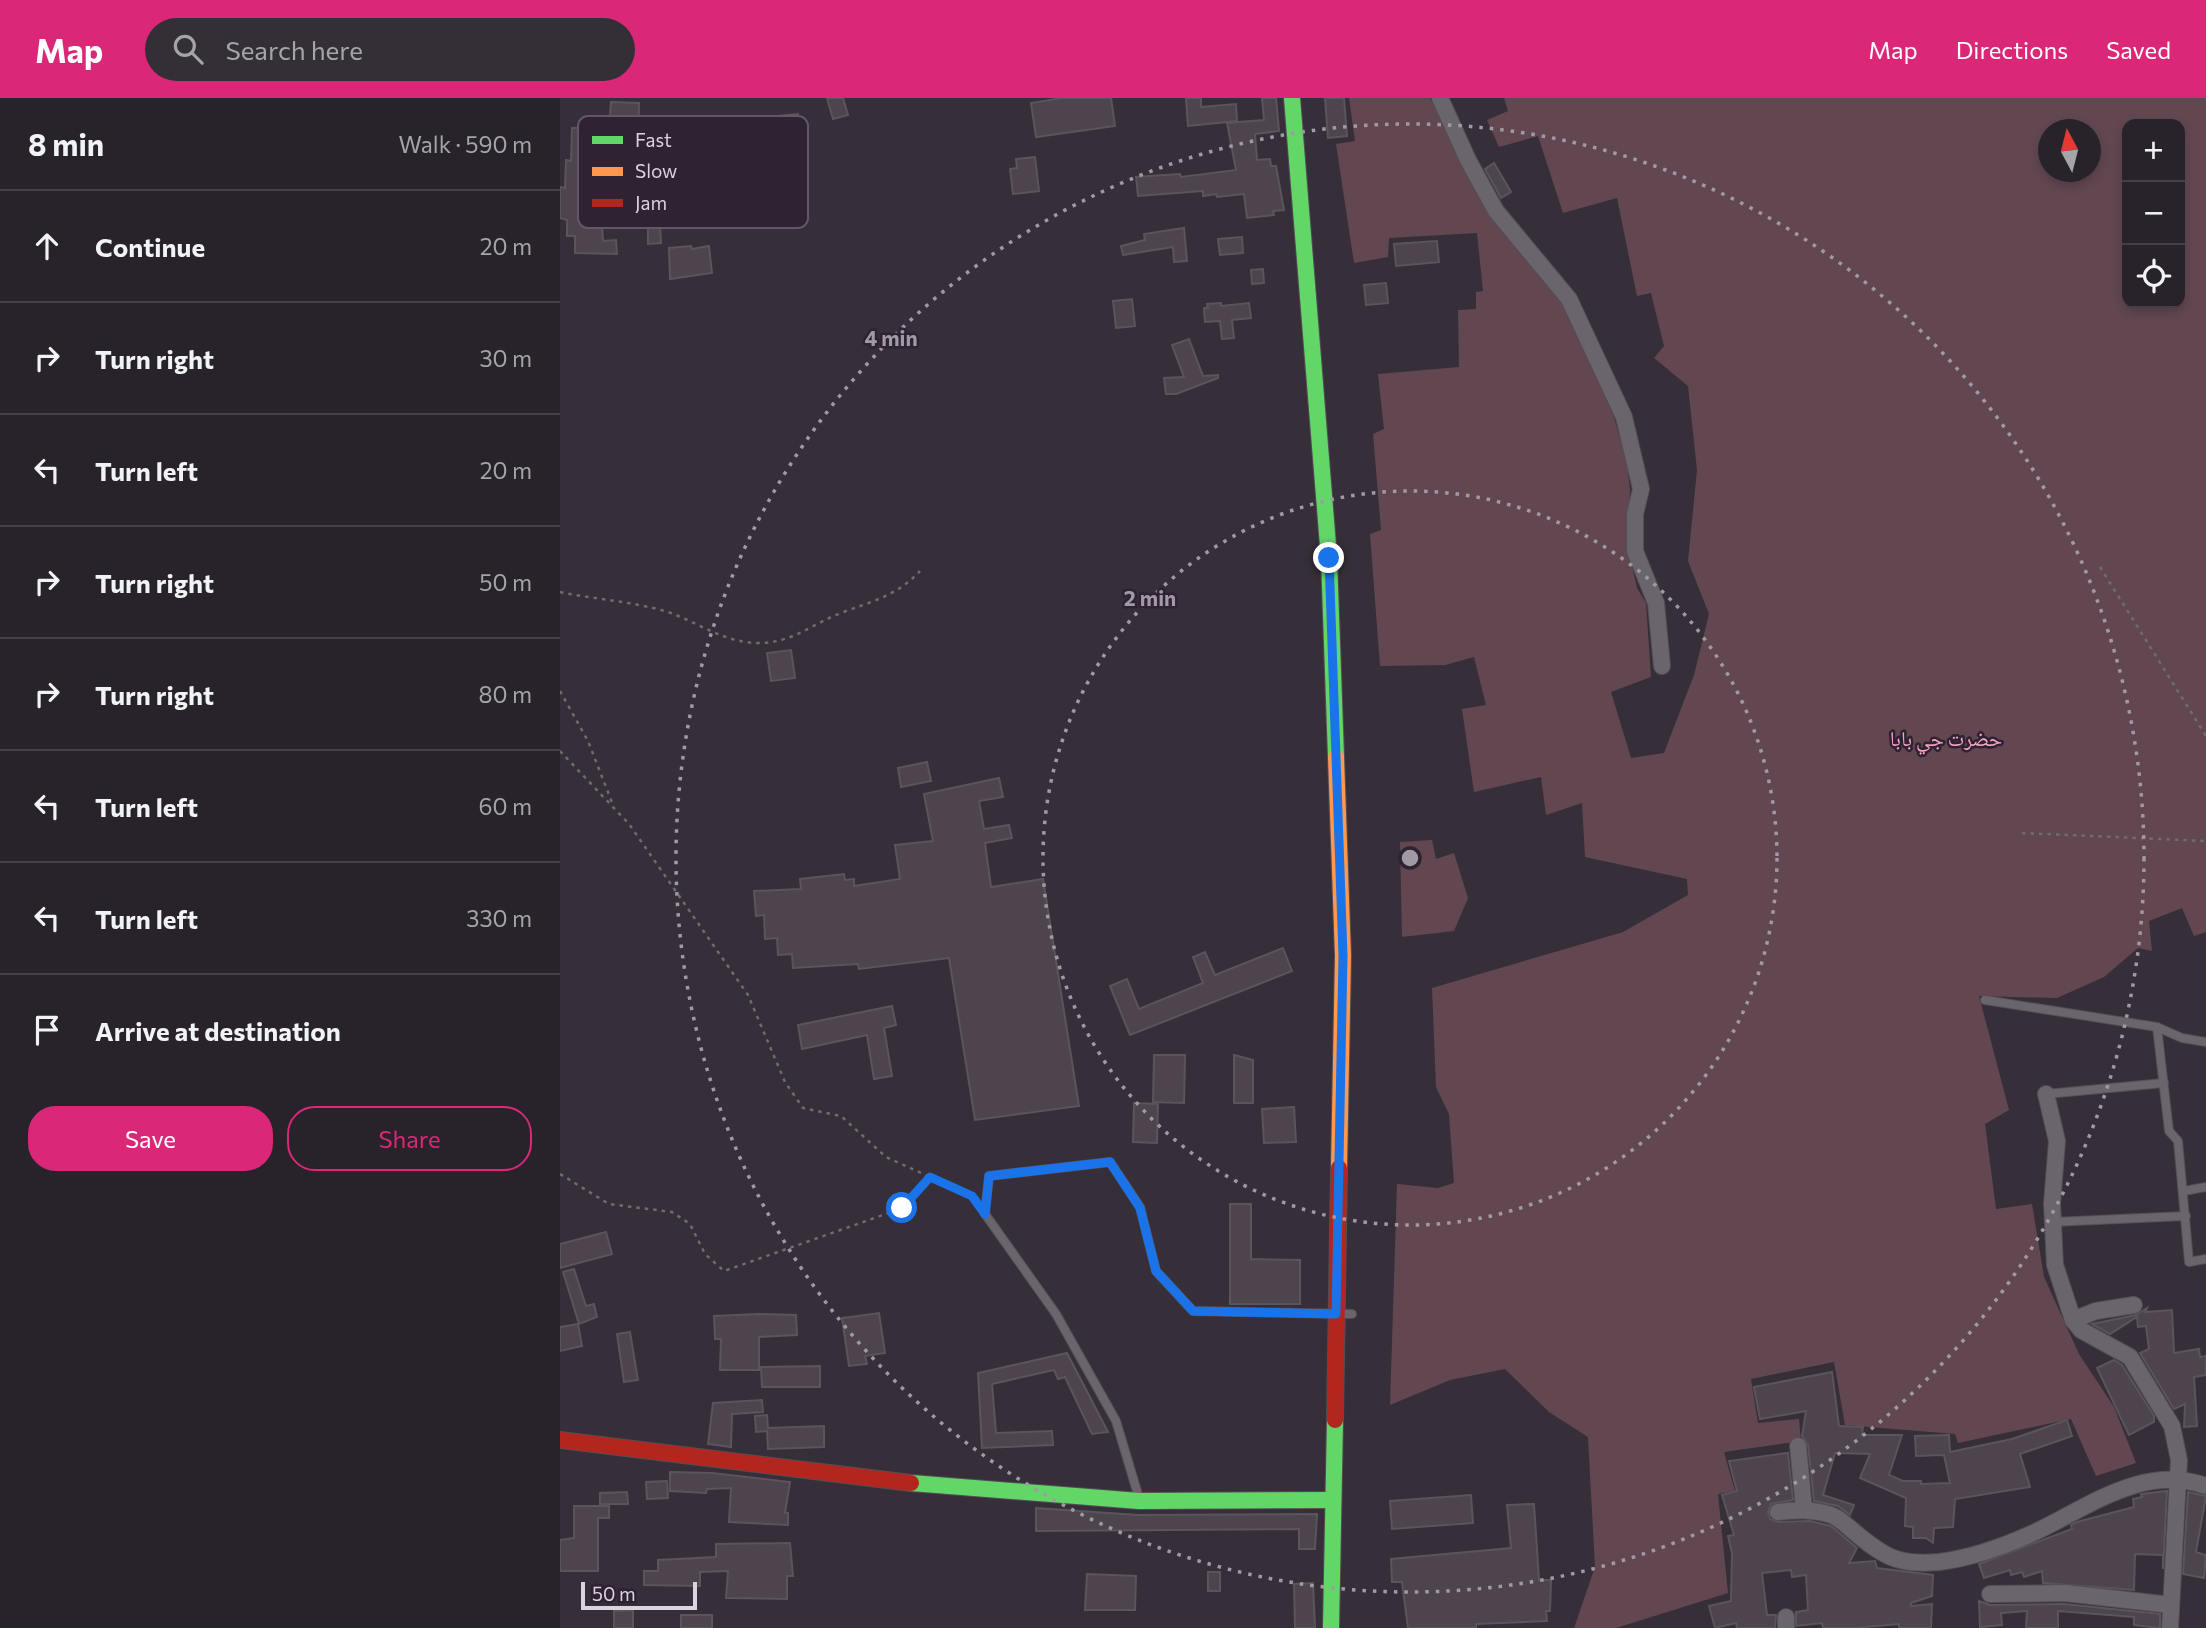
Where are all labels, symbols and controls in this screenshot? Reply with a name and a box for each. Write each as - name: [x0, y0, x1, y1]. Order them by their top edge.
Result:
- search box: [145, 18, 635, 81]
- text: Map: [35, 29, 103, 70]
- icon: search: [169, 30, 207, 68]
- text: Search here: [225, 34, 363, 65]
- text: Map: [1868, 35, 1918, 64]
- text: Directions: [1956, 35, 2068, 64]
- text: Saved: [2106, 35, 2171, 64]
- legend: [578, 116, 808, 228]
- north arrow: [2038, 119, 2101, 182]
- map controls: [2122, 119, 2185, 308]
- button: +: [2122, 119, 2185, 182]
- text: 8 min: [28, 125, 104, 162]
- text: Fast: [635, 128, 672, 151]
- text: Walk · 590 m: [399, 130, 532, 158]
- text: Slow: [635, 159, 677, 182]
- button: −: [2122, 182, 2185, 245]
- text: Jam: [635, 191, 667, 214]
- icon: ahead: [28, 227, 66, 265]
- text: Continue: [95, 231, 205, 262]
- text: 20 m: [480, 232, 532, 260]
- button: locate: [2122, 245, 2185, 308]
- text: 4 min: [864, 325, 918, 350]
- icon: right: [28, 339, 66, 377]
- text: Turn right: [95, 343, 214, 374]
- text: 30 m: [479, 344, 532, 372]
- icon: left: [28, 451, 66, 489]
- text: Turn left: [95, 455, 198, 486]
- text: 20 m: [480, 456, 532, 484]
- route end: [1313, 542, 1344, 573]
- icon: right: [28, 563, 66, 601]
- text: Turn right: [95, 567, 214, 598]
- text: 50 m: [479, 568, 532, 596]
- text: 2 min: [1124, 585, 1176, 610]
- icon: right: [28, 675, 66, 713]
- text: Turn right: [95, 679, 214, 710]
- text: 80 m: [479, 680, 532, 708]
- park label: حضرت جي بابا: [1890, 725, 2002, 755]
- icon: left: [28, 787, 66, 825]
- text: Turn left: [95, 791, 198, 822]
- text: 60 m: [479, 792, 532, 820]
- centre of rings: [1398, 846, 1422, 870]
- icon: left: [28, 899, 66, 937]
- text: Turn left: [95, 903, 198, 934]
- text: 330 m: [466, 904, 532, 932]
- icon: arrive: [28, 1011, 66, 1049]
- text: Arrive at destination: [95, 1015, 341, 1046]
- button: Save: [28, 1106, 273, 1171]
- button: Share: [287, 1106, 532, 1171]
- route start: [886, 1192, 917, 1223]
- scale bar: [581, 1579, 696, 1611]
- text: 50 m: [592, 1582, 636, 1605]

